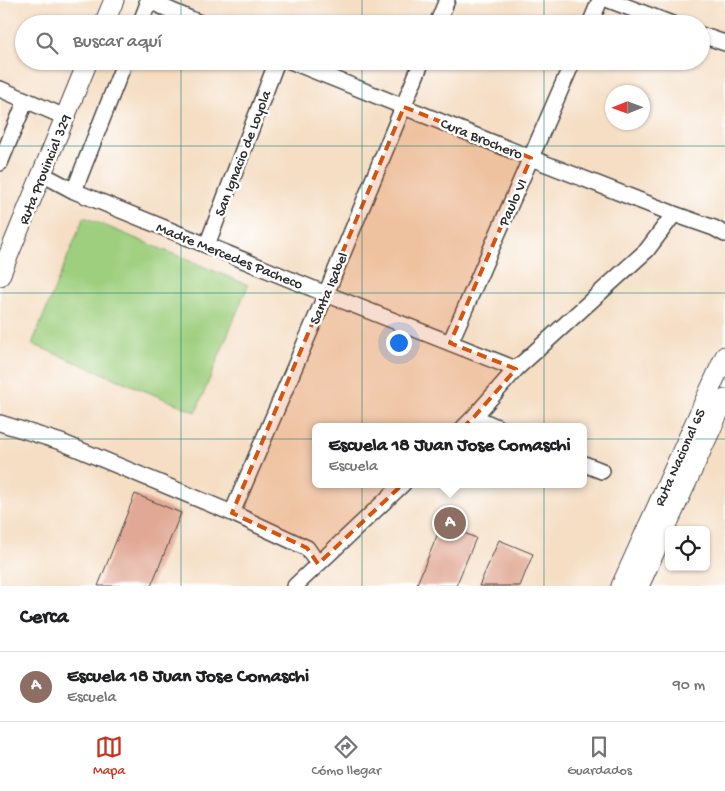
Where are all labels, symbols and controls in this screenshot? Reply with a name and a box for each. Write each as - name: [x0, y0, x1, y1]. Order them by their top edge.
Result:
- search box: [15, 15, 710, 70]
- icon: search: [33, 29, 61, 57]
- text: Buscar aquí: [73, 31, 162, 54]
- north arrow: [605, 85, 650, 130]
- street label: San Ignacio de Loyola: [212, 88, 276, 219]
- street label: Ruta Provincial 329: [16, 111, 76, 228]
- street label: Cura Brochero: [437, 115, 525, 165]
- street label: Paulo VI: [495, 176, 532, 230]
- street label: Madre Mercedes Pacheco: [153, 219, 305, 295]
- street label: Santa Isabel: [307, 250, 353, 328]
- your location: [386, 330, 412, 356]
- street label: Ruta Nacional 65: [651, 406, 710, 509]
- popup: [312, 423, 587, 488]
- text: Escuela 18 Juan Jose Comaschi: [328, 435, 571, 458]
- text: Escuela: [328, 458, 378, 477]
- pin: A: [434, 504, 466, 542]
- map controls: [665, 526, 710, 571]
- button: locate: [665, 526, 710, 571]
- text: Cerca: [20, 606, 68, 631]
- text: Escuela 18 Juan Jose Comaschi: [67, 666, 309, 689]
- text: A: [31, 677, 41, 696]
- text: 90 m: [673, 677, 705, 696]
- text: Escuela: [67, 689, 116, 708]
- tab: Mapa: [93, 733, 125, 780]
- tab: Cómo llegar: [311, 733, 381, 780]
- tab: Guardados: [567, 733, 632, 780]

